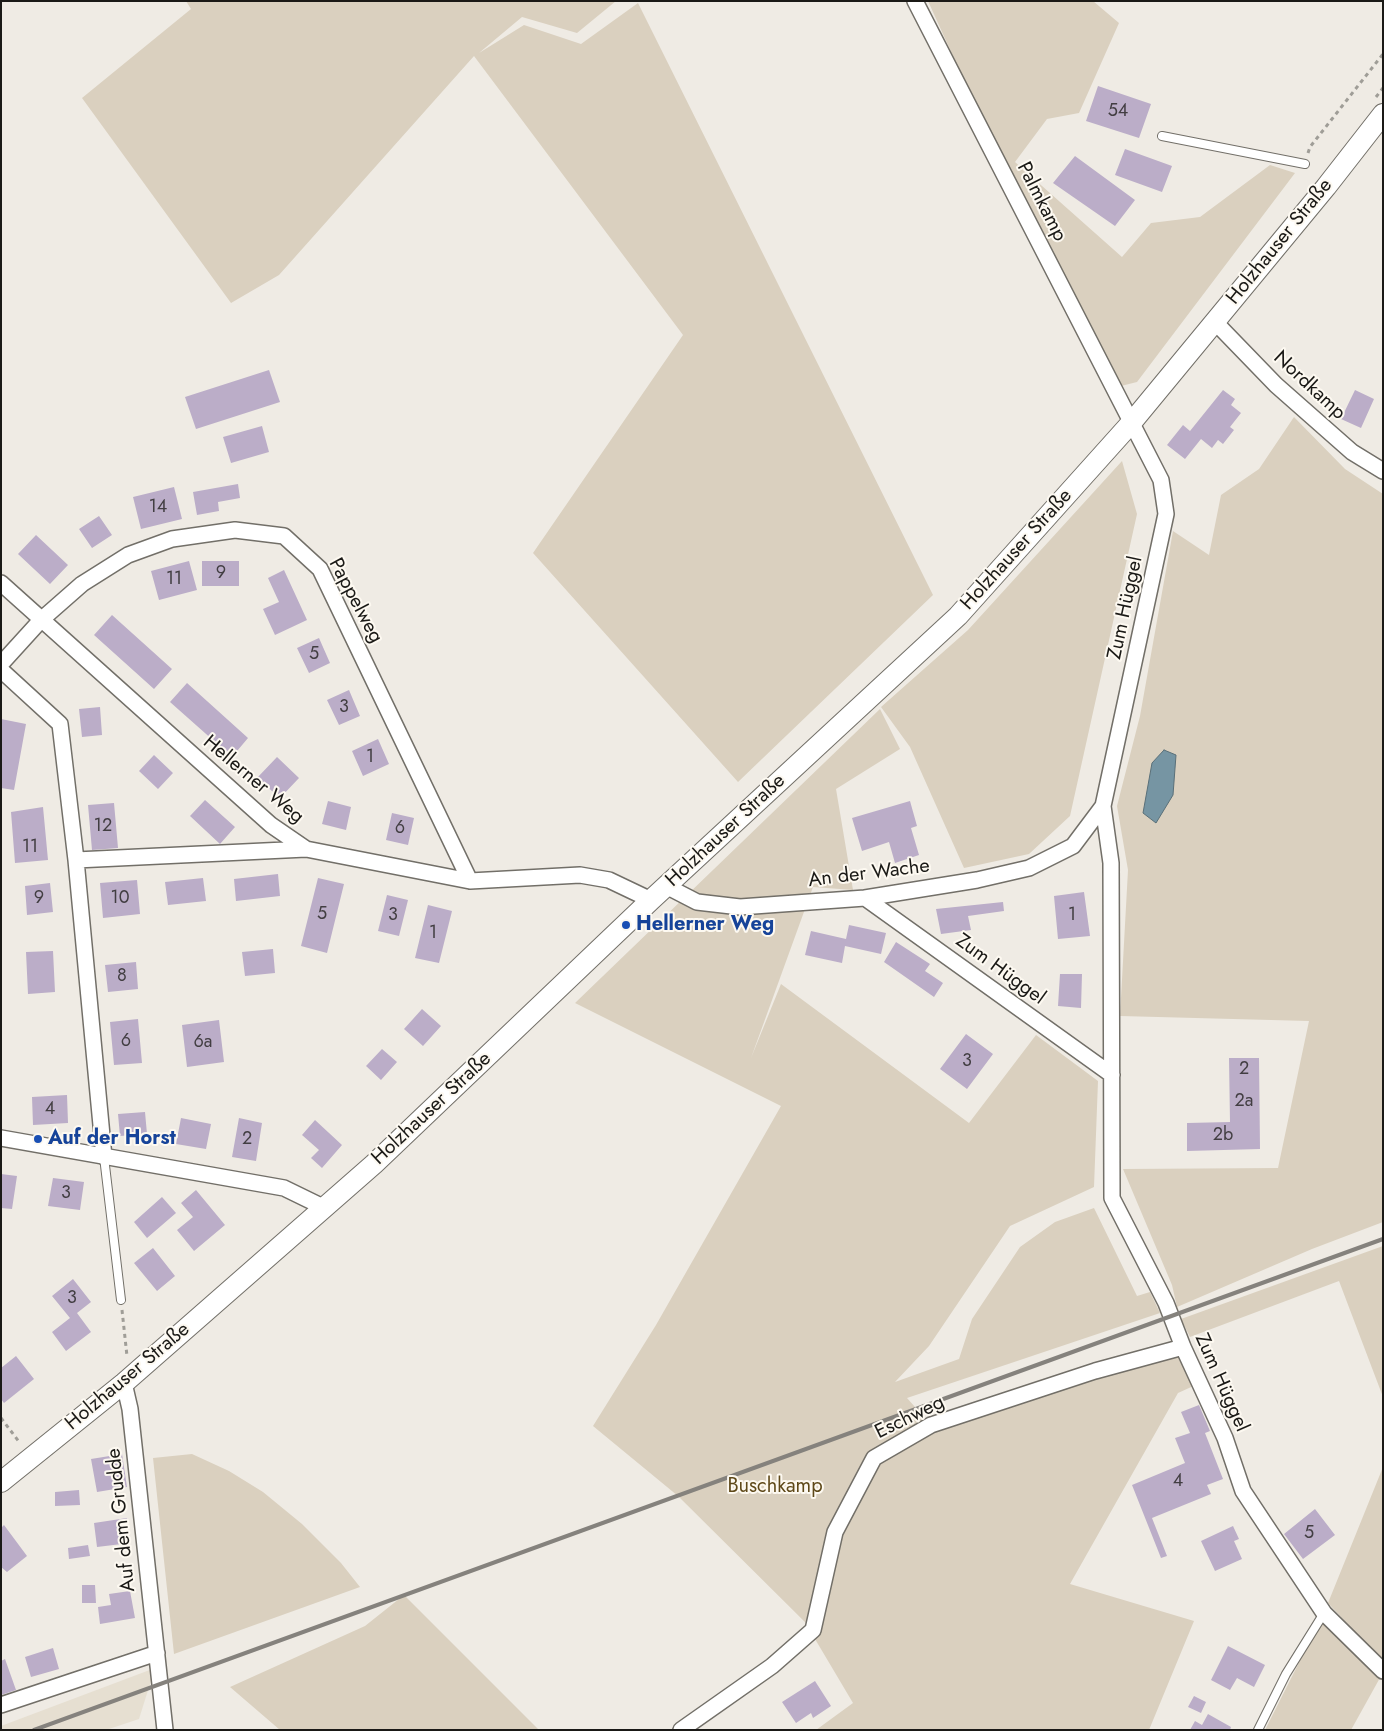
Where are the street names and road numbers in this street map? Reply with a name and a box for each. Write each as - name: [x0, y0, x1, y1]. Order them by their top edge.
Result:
- street label: Palmkamp: [1011, 158, 1071, 246]
- street label: Holzhauser Straße: [1222, 174, 1338, 310]
- street label: Nordkamp: [1268, 346, 1350, 426]
- street label: Holzhauser Straße: [956, 484, 1078, 616]
- street label: Pappelweg: [323, 554, 387, 648]
- street label: Zum Hüggel: [1103, 554, 1149, 662]
- street label: Hellerner Weg: [198, 731, 308, 829]
- street label: Holzhauser Straße: [661, 769, 791, 893]
- street label: An der Wache: [807, 855, 931, 893]
- street label: Zum Hüggel: [951, 929, 1049, 1011]
- street label: Holzhauser Straße: [367, 1047, 497, 1171]
- street label: Holzhauser Straße: [61, 1318, 195, 1436]
- street label: Zum Hüggel: [1189, 1330, 1253, 1436]
- street label: Eschweg: [871, 1391, 949, 1445]
- street label: Auf dem Grudde: [103, 1447, 141, 1593]

